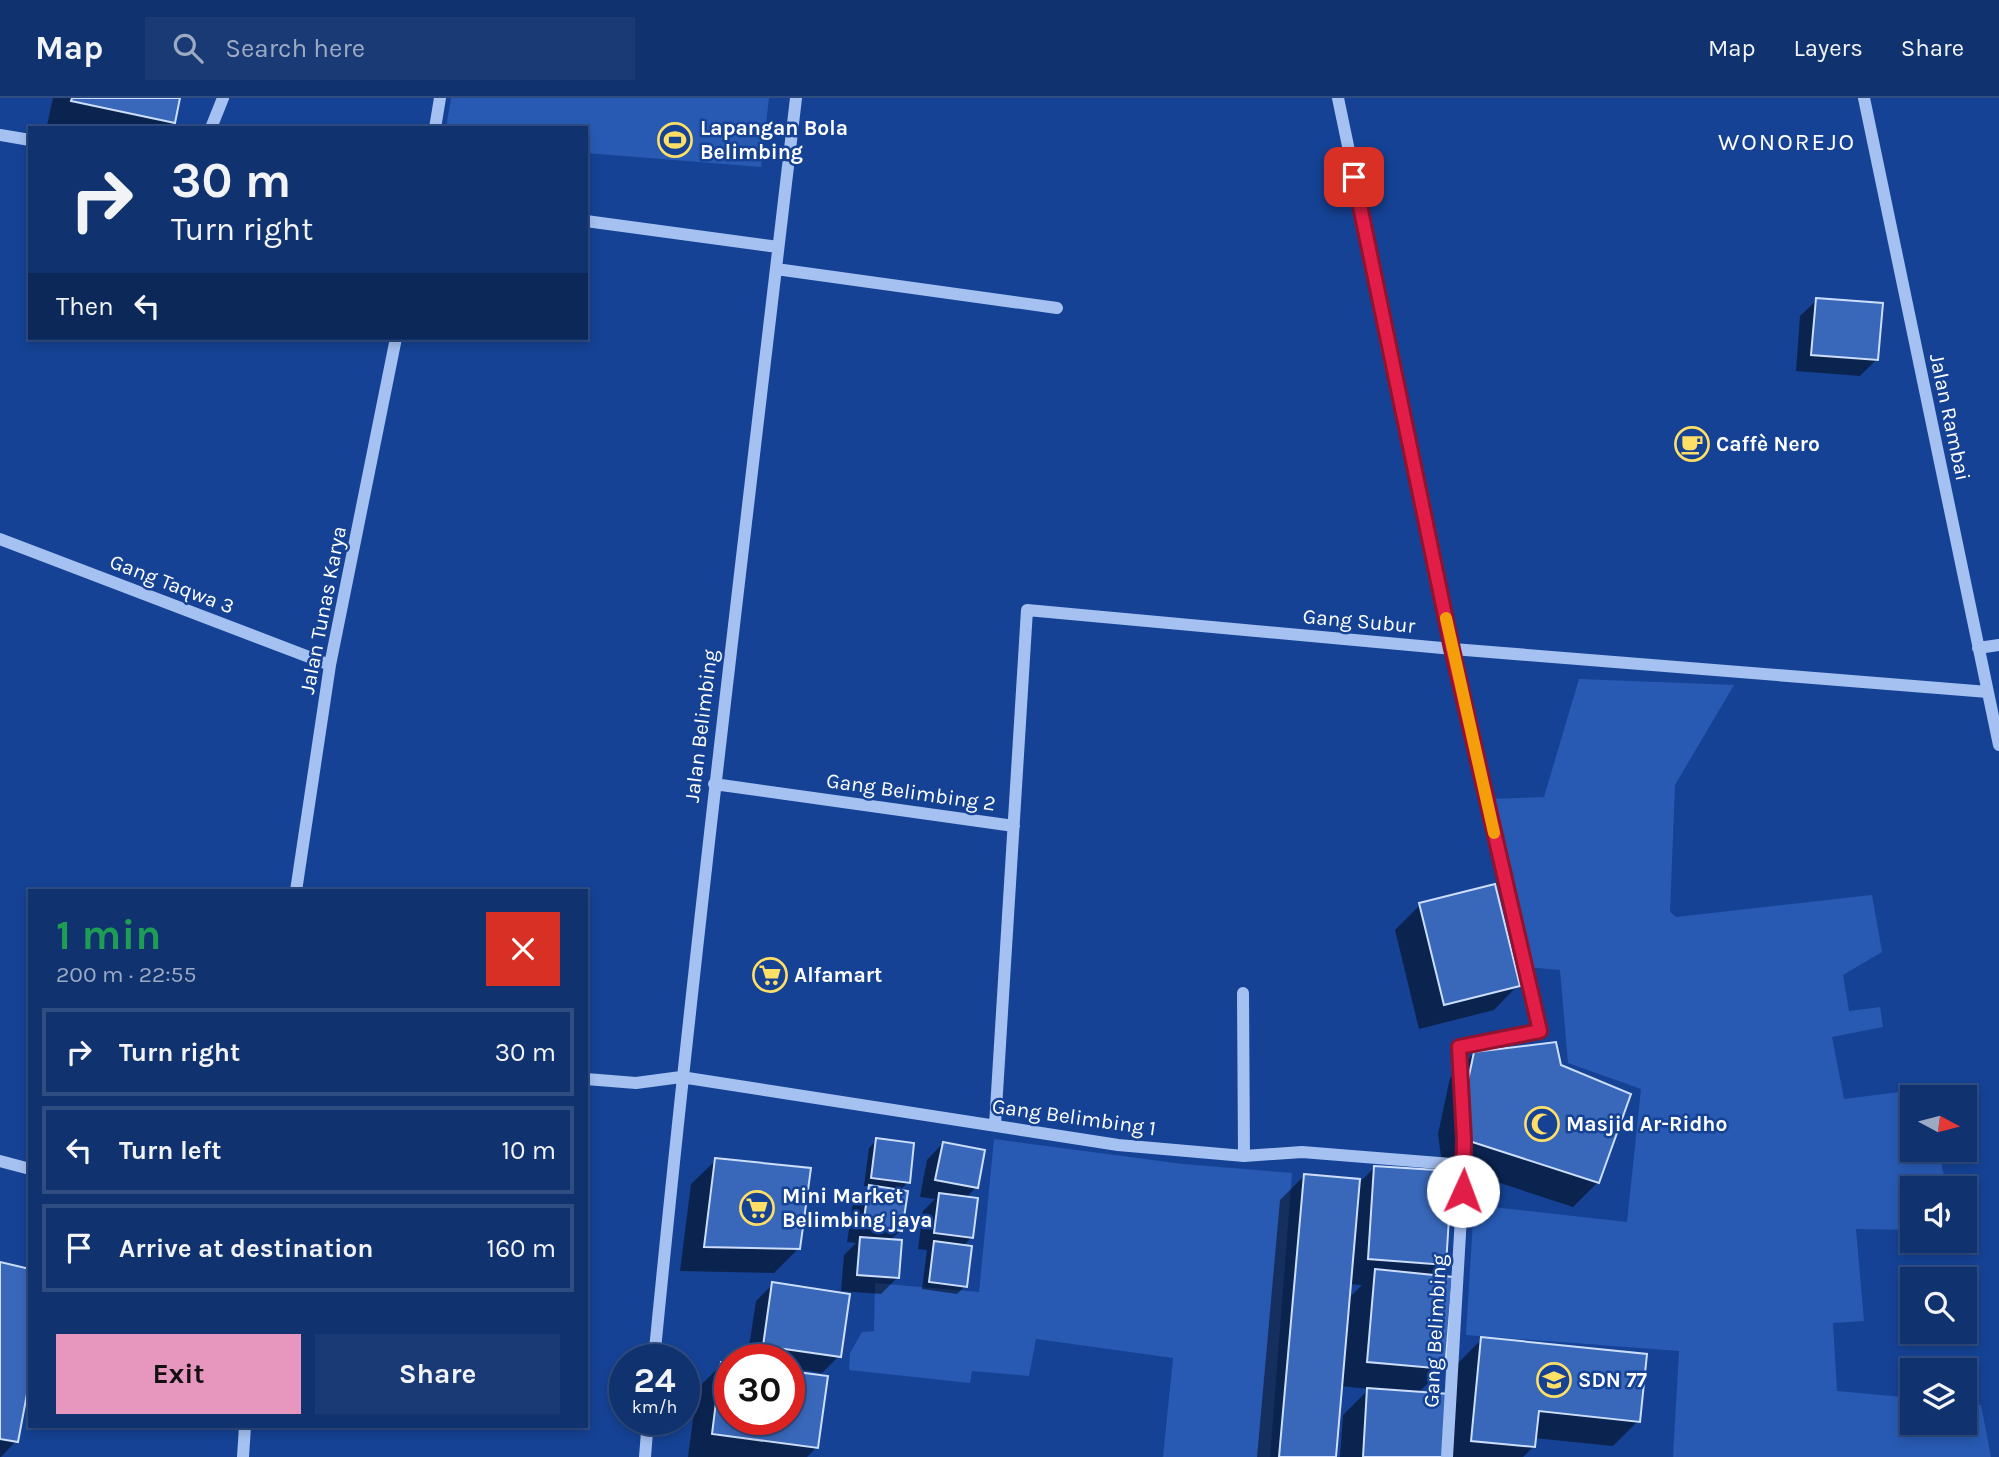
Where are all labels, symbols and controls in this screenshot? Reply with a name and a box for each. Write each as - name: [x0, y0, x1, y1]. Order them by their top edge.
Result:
- search box: [145, 17, 635, 80]
- text: Map: [35, 29, 103, 67]
- icon: search: [169, 29, 207, 67]
- text: Search here: [225, 33, 365, 64]
- text: Map: [1708, 34, 1756, 62]
- text: Layers: [1794, 34, 1863, 62]
- text: Share: [1901, 34, 1964, 62]
- place label: Lapangan Bola Belimbing: [700, 116, 848, 164]
- sports icon: Lapangan Bola Belimbing: [656, 121, 694, 159]
- district label: WONOREJO: [1718, 128, 1856, 156]
- pin: [1324, 147, 1384, 207]
- text: 30 m: [171, 152, 291, 209]
- icon: right: [56, 154, 147, 245]
- icon: arrive: [1335, 158, 1373, 196]
- text: Turn right: [171, 211, 313, 248]
- icon: left: [128, 287, 166, 325]
- text: Then: [56, 291, 114, 322]
- street label: Jalan Rambai: [1925, 351, 1975, 483]
- cafe icon: Caffè Nero: [1673, 425, 1711, 463]
- place label: Caffè Nero: [1716, 432, 1820, 456]
- street label: Jalan Tunas Karya: [295, 524, 351, 696]
- street label: Gang Taqwa 3: [106, 549, 238, 619]
- street label: Gang Subur: [1302, 604, 1417, 638]
- street label: Jalan Belimbing: [680, 648, 722, 804]
- street label: Gang Belimbing 2: [825, 768, 997, 816]
- text: 1 min: [56, 910, 161, 960]
- button: close: [486, 912, 560, 986]
- supermarket icon: Alfamart: [751, 956, 789, 994]
- text: 200 m · 22:55: [56, 961, 197, 988]
- place label: Alfamart: [794, 963, 882, 987]
- icon: right: [60, 1033, 98, 1071]
- text: Turn right: [119, 1037, 240, 1068]
- text: 30 m: [495, 1037, 556, 1068]
- north arrow: [1900, 1085, 1978, 1162]
- map controls: [1900, 1085, 1977, 1435]
- street label: Gang Belimbing 1: [990, 1094, 1158, 1140]
- mosque icon: Masjid Ar-Ridho: [1523, 1105, 1561, 1143]
- place label: Masjid Ar-Ridho: [1566, 1112, 1727, 1136]
- icon: left: [60, 1131, 98, 1169]
- text: Turn left: [119, 1135, 221, 1166]
- text: 10 m: [501, 1135, 556, 1166]
- position arrow: [1426, 1154, 1500, 1228]
- button: sound: [1900, 1176, 1977, 1253]
- place label: Mini Market Belimbing jaya: [782, 1184, 933, 1232]
- supermarket icon: Mini Market Belimbing jaya: [738, 1189, 776, 1227]
- icon: arrive: [60, 1229, 98, 1267]
- text: Arrive at destination: [119, 1233, 373, 1264]
- text: 160 m: [487, 1233, 556, 1264]
- street label: Gang Belimbing: [1419, 1254, 1451, 1408]
- button: search: [1900, 1267, 1977, 1344]
- button: Exit: [56, 1334, 301, 1414]
- button: Share: [315, 1334, 560, 1414]
- speed limit sign: 30: [714, 1344, 805, 1435]
- button: layers: [1900, 1358, 1977, 1435]
- text: 24: [634, 1360, 676, 1401]
- school or university icon: SDN 77: [1535, 1361, 1573, 1399]
- place label: SDN 77: [1578, 1368, 1648, 1392]
- text: km/h: [632, 1396, 677, 1418]

